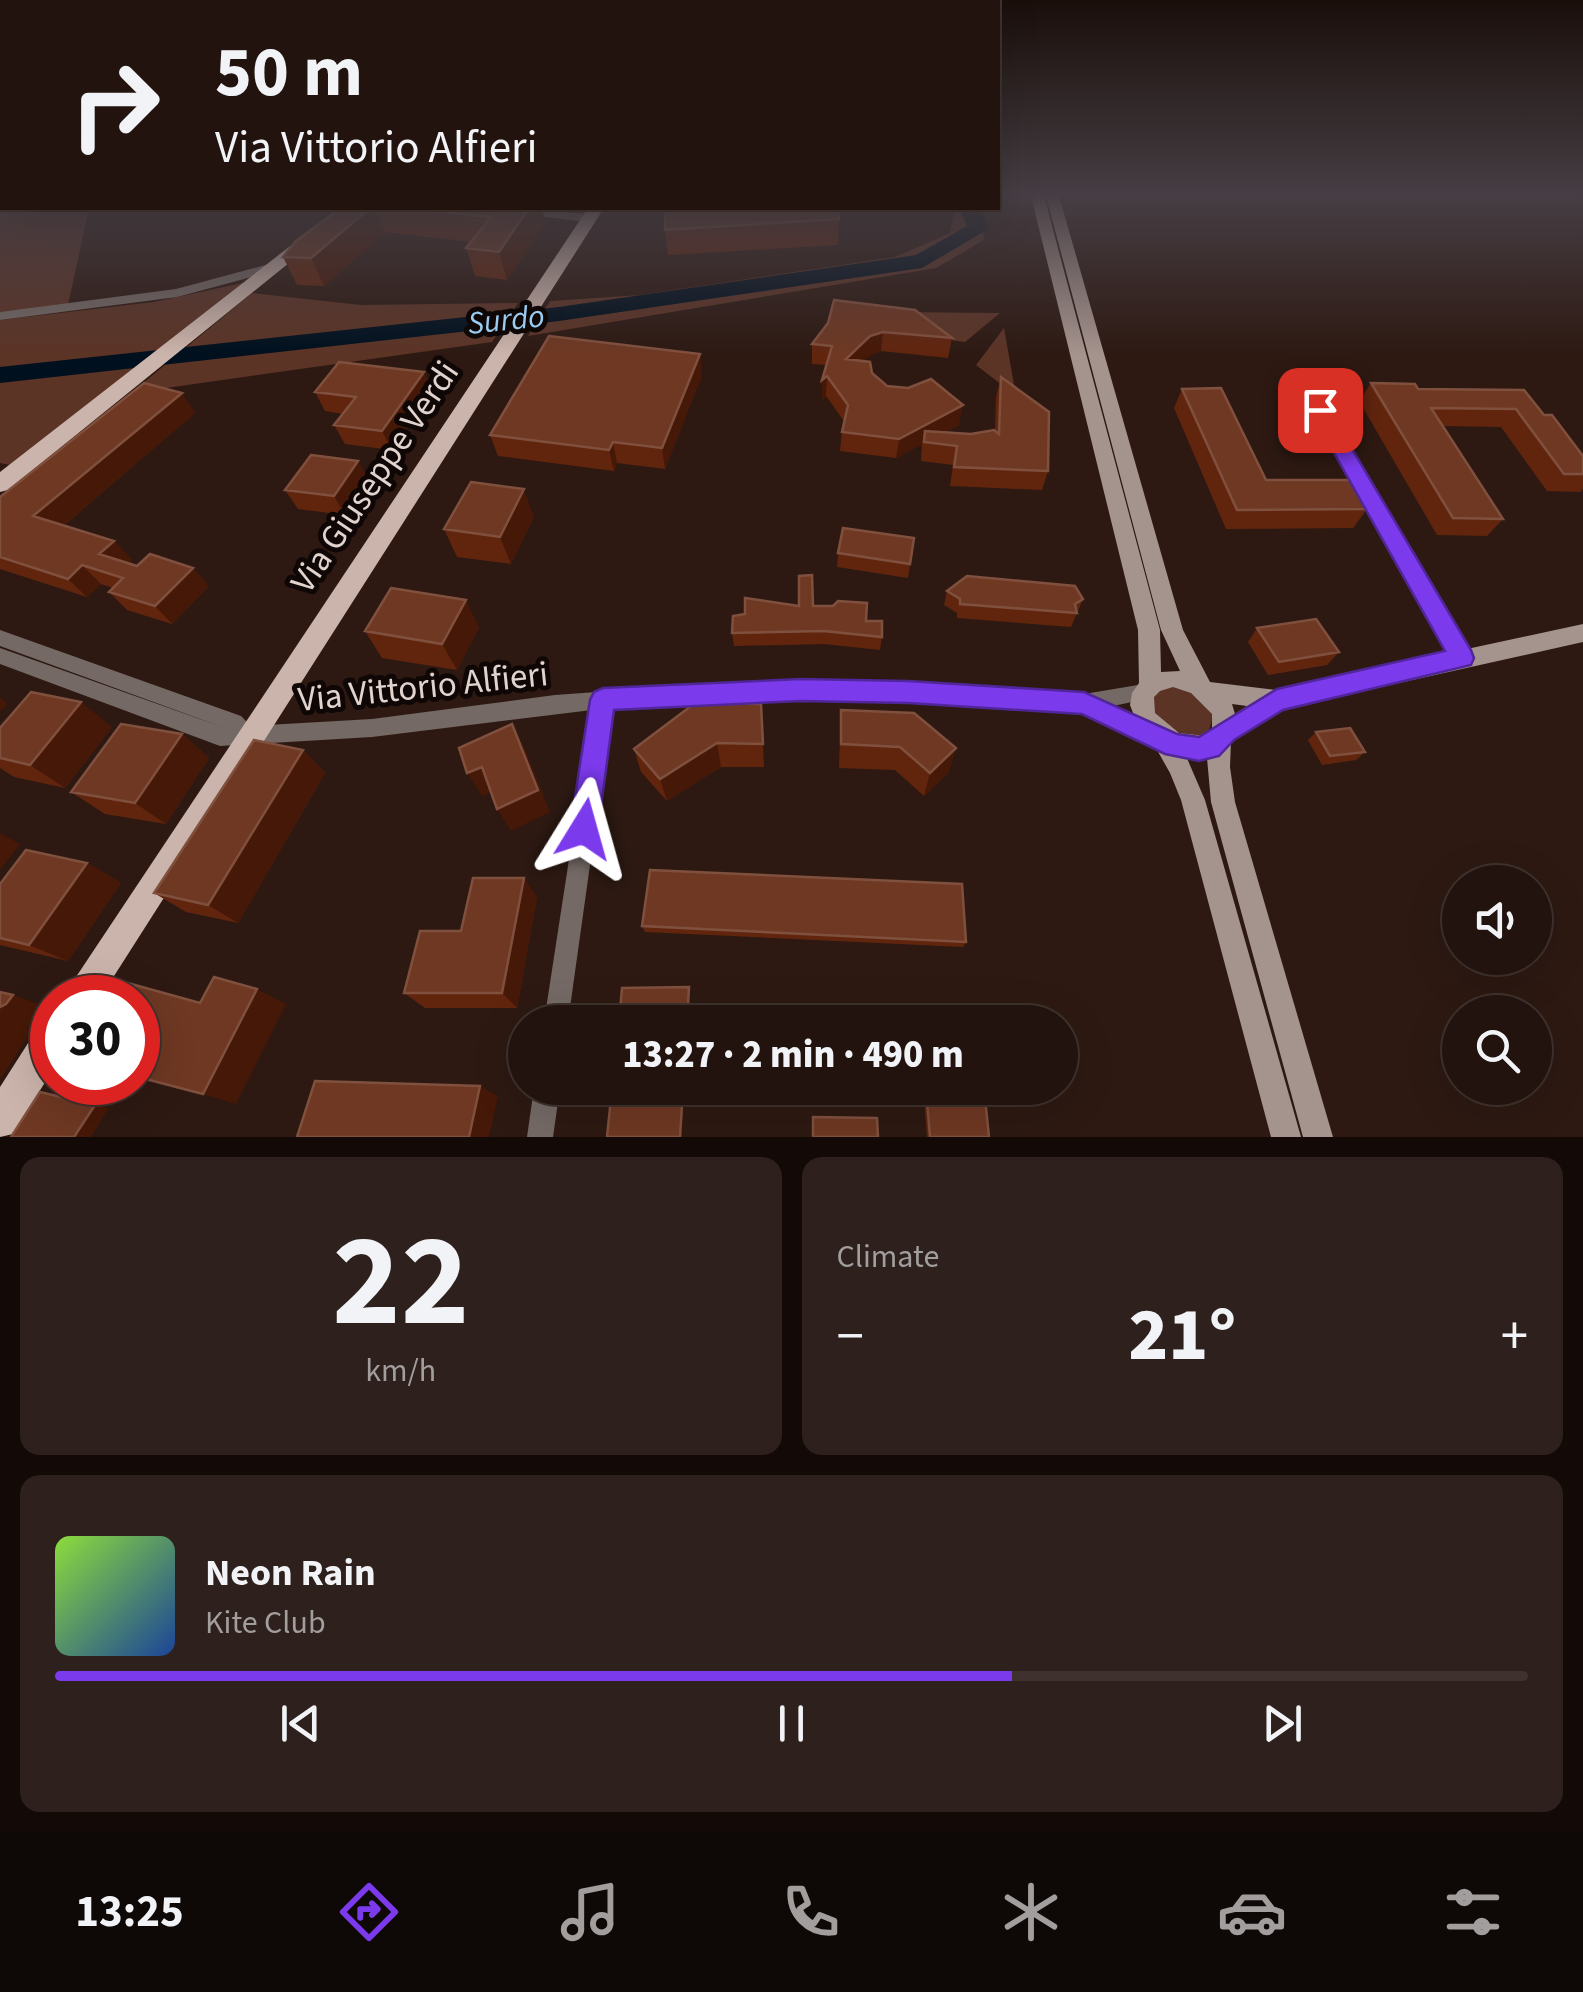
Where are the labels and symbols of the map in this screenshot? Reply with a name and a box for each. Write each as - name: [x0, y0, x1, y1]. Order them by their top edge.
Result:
- water label: Surdo: [465, 293, 547, 347]
- street label: Via Giuseppe Verdi: [279, 351, 471, 603]
- pin: [1278, 368, 1363, 453]
- street label: Via Vittorio Alfieri: [296, 649, 550, 725]
- position arrow: [532, 777, 636, 881]
- speed limit sign: 30: [30, 975, 160, 1105]

